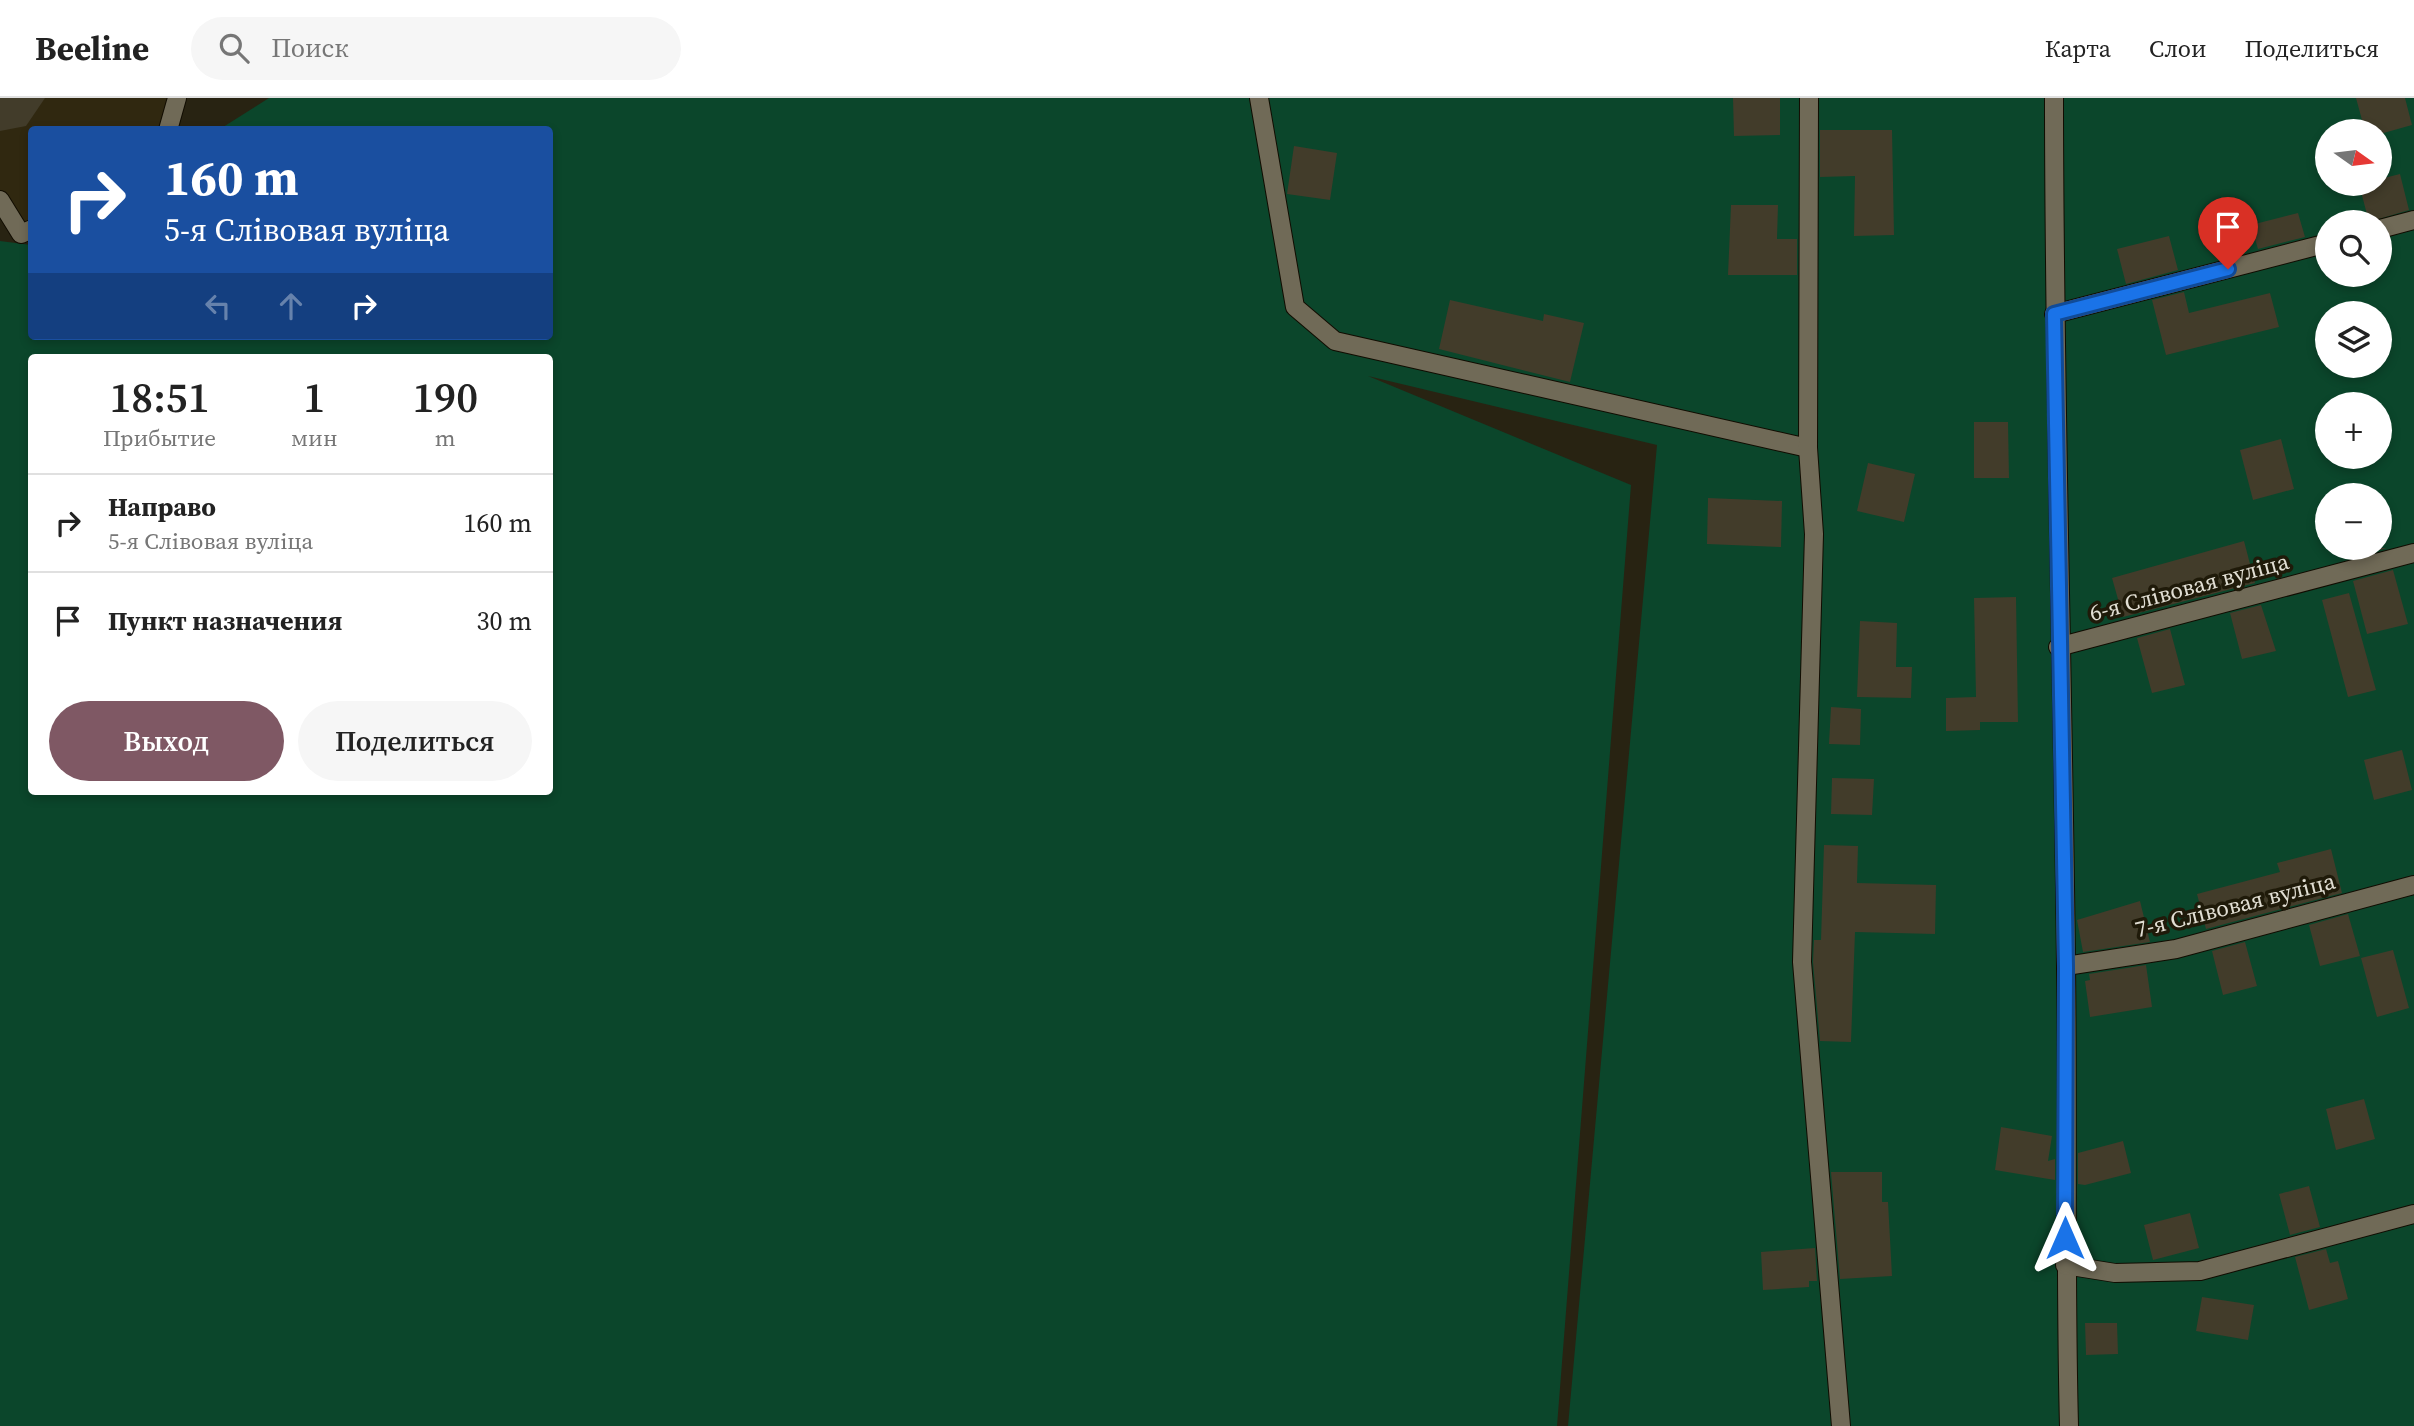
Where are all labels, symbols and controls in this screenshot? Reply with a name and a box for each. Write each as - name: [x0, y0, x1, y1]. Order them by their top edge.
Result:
- search box: [191, 17, 681, 80]
- text: Beeline: [35, 26, 149, 71]
- icon: search: [215, 29, 253, 67]
- text: Поиск: [271, 30, 349, 66]
- text: Карта: [2045, 32, 2111, 65]
- text: Слои: [2149, 32, 2206, 65]
- text: Поделиться: [2244, 32, 2379, 65]
- north arrow: [2315, 119, 2392, 196]
- map controls: [2315, 119, 2392, 560]
- text: 160 m: [164, 144, 299, 211]
- icon: right: [49, 154, 140, 245]
- pin: [2198, 197, 2258, 269]
- text: 5-я Слівовая вуліца: [164, 208, 450, 252]
- icon: arrive: [2209, 208, 2247, 246]
- button: search: [2315, 210, 2392, 287]
- icon: left: [199, 287, 237, 325]
- icon: ahead: [272, 287, 310, 325]
- icon: right: [345, 287, 383, 325]
- button: layers: [2315, 301, 2392, 378]
- text: 18:51: [110, 368, 210, 426]
- text: 1: [303, 368, 325, 426]
- text: 190: [412, 368, 478, 426]
- button: +: [2315, 392, 2392, 469]
- text: Прибытие: [103, 422, 216, 454]
- text: мин: [291, 422, 338, 454]
- text: m: [435, 422, 456, 454]
- button: −: [2315, 483, 2392, 560]
- text: Направо: [108, 489, 216, 525]
- icon: right: [49, 504, 87, 542]
- text: 160 m: [464, 505, 532, 541]
- text: 5-я Слівовая вуліца: [108, 525, 313, 557]
- street label: 6-я Слівовая вуліца: [2086, 545, 2293, 629]
- icon: arrive: [49, 602, 87, 640]
- text: Пункт назначения: [108, 603, 342, 639]
- text: 30 m: [477, 603, 532, 639]
- button: Выход: [49, 701, 284, 781]
- button: Поделиться: [298, 701, 532, 781]
- street label: 7-я Слівовая вуліца: [2132, 865, 2339, 945]
- position arrow: [2028, 1201, 2102, 1275]

